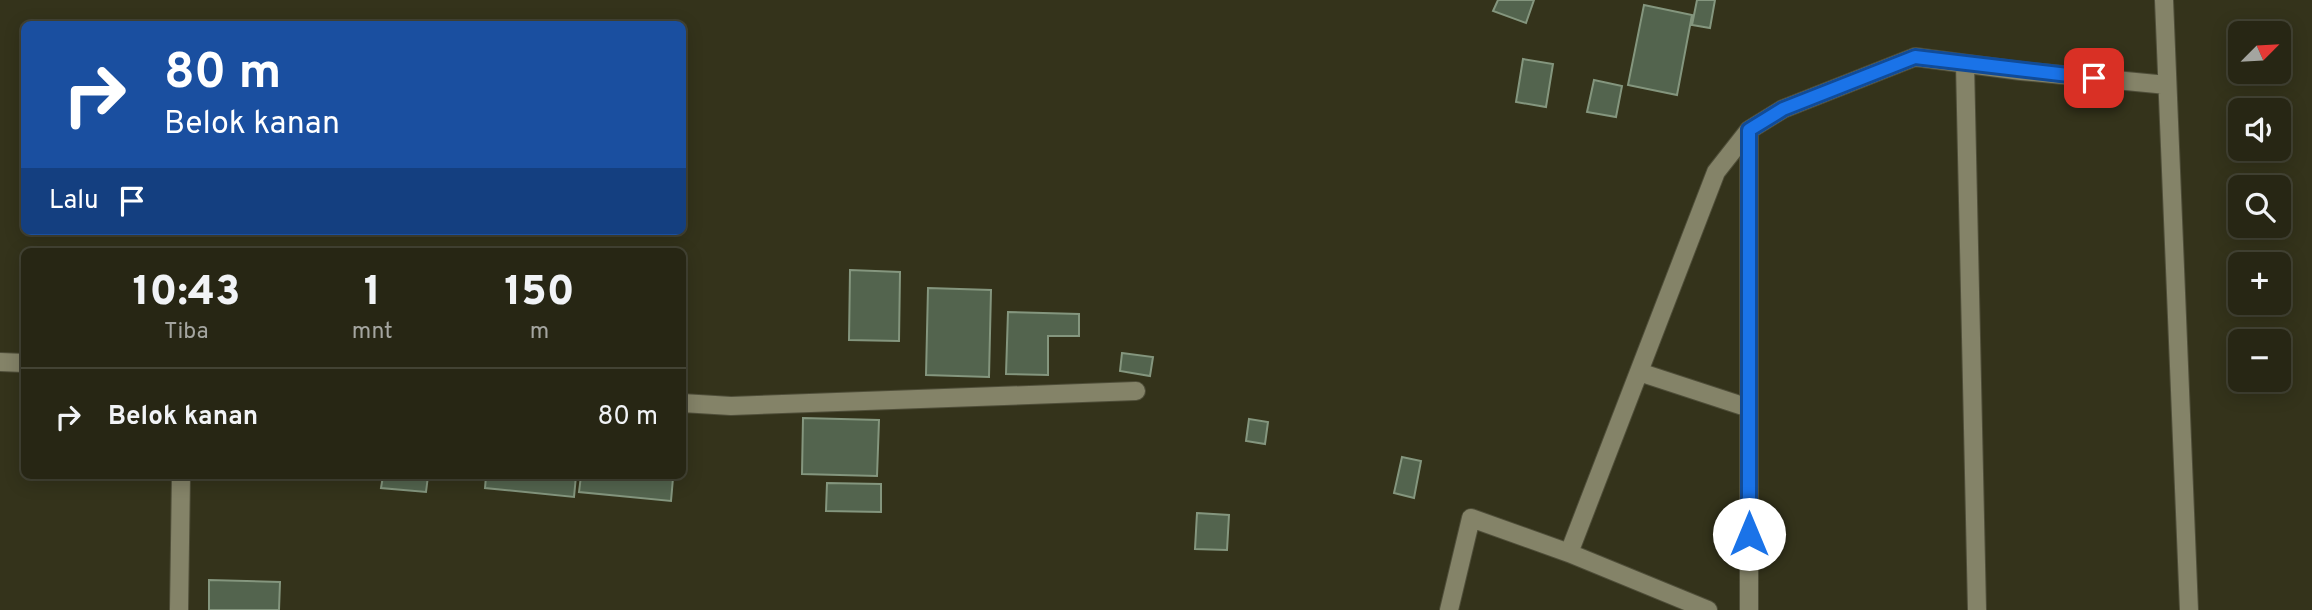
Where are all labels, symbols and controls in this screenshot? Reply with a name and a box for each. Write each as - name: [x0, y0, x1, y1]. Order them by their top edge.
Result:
- north arrow: [2228, 21, 2291, 84]
- map controls: [2228, 21, 2291, 392]
- text: 80 m: [164, 44, 281, 106]
- pin: [2064, 48, 2124, 108]
- icon: right: [49, 49, 140, 140]
- icon: arrive: [2075, 59, 2113, 97]
- button: sound: [2228, 98, 2291, 161]
- text: Belok kanan: [164, 105, 340, 145]
- button: search: [2228, 175, 2291, 238]
- icon: arrive: [113, 182, 151, 220]
- text: Lalu: [49, 185, 99, 218]
- button: +: [2228, 252, 2291, 315]
- text: 10:43: [132, 267, 240, 320]
- text: 1: [364, 267, 381, 320]
- text: 150: [504, 267, 575, 320]
- text: Tiba: [164, 318, 209, 347]
- text: mnt: [352, 318, 393, 347]
- text: m: [530, 318, 549, 347]
- button: −: [2228, 329, 2291, 392]
- icon: right: [49, 398, 87, 436]
- text: Belok kanan: [108, 401, 258, 434]
- text: 80 m: [598, 401, 658, 434]
- position arrow: [1712, 497, 1786, 571]

